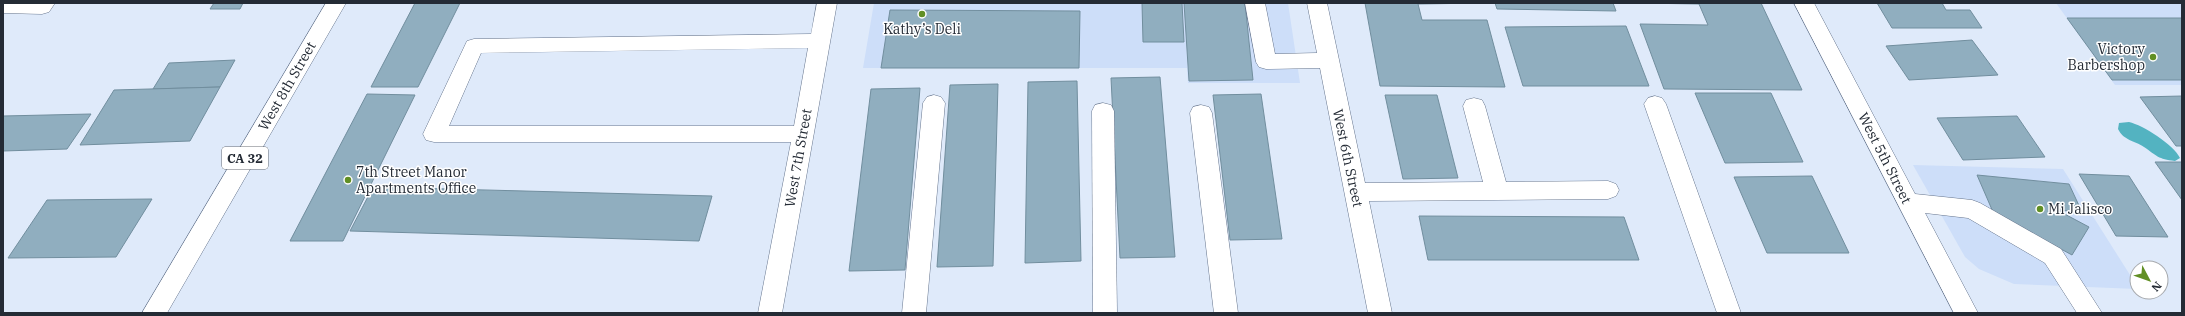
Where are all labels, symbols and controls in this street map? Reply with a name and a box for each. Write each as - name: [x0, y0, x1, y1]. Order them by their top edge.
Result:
- marker: Kathy’s Deli: [917, 9, 927, 19]
- place label: Kathy’s Deli: [883, 20, 961, 38]
- street label: West 8th Street: [254, 38, 320, 134]
- place label: Victory Barbershop: [2068, 40, 2146, 74]
- marker: Victory Barbershop: [2148, 52, 2158, 62]
- street label: West 7th Street: [780, 107, 816, 209]
- street label: West 6th Street: [1329, 107, 1367, 209]
- street label: West 5th Street: [1854, 109, 1916, 207]
- road number: CA 32: [222, 147, 268, 169]
- place label: 7th Street Manor Apartments Office: [356, 163, 476, 197]
- marker: 7th Street Manor Apartments Office: [343, 175, 353, 185]
- place label: Mi Jalisco: [2048, 200, 2112, 218]
- marker: Mi Jalisco: [2035, 204, 2045, 214]
- north arrow: [2129, 260, 2169, 300]
- text: N: [2148, 279, 2165, 295]

